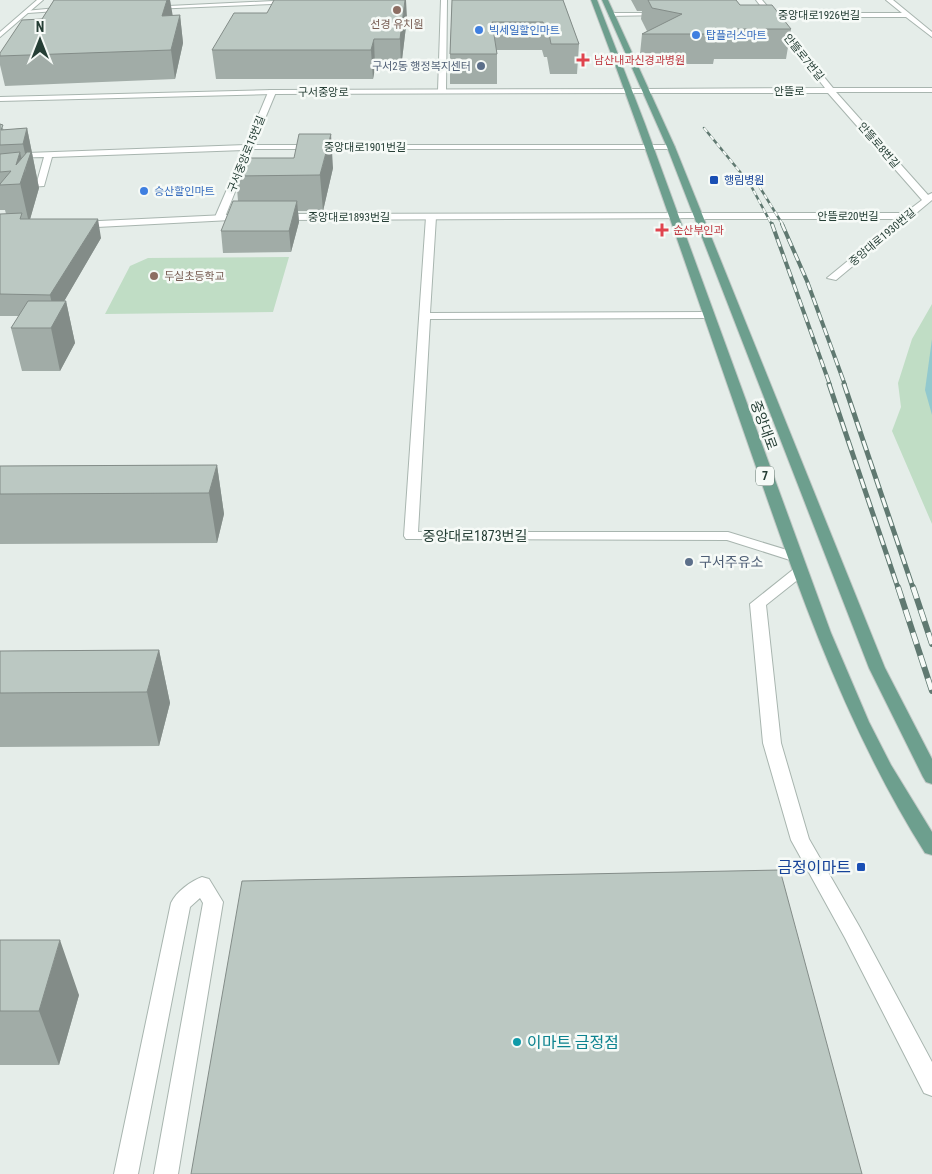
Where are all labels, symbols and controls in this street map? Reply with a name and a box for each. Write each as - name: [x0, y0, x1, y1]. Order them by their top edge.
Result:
- marker: 선경 유치원: [391, 4, 403, 16]
- street label: 중앙대로1926번길: [778, 9, 860, 22]
- north arrow: [15, 15, 65, 65]
- place label: 선경 유치원: [370, 18, 424, 31]
- text: N: [36, 19, 44, 35]
- marker: 빅세일할인마트: [473, 24, 485, 36]
- place label: 빅세일할인마트: [489, 24, 560, 37]
- marker: 탑플러스마트: [690, 29, 702, 41]
- place label: 탑플러스마트: [706, 29, 767, 42]
- street label: 안뜰로7번길: [781, 31, 826, 83]
- marker: 남산내과신경과병원: [576, 53, 590, 67]
- place label: 남산내과신경과병원: [594, 54, 685, 67]
- place label: 구서2동 행정복지센터: [372, 60, 471, 73]
- marker: 구서2동 행정복지센터: [475, 60, 487, 72]
- street label: 안뜰로: [774, 85, 804, 98]
- street label: 구서중앙로: [298, 86, 348, 99]
- street label: 구서중앙로15번길: [225, 114, 268, 194]
- street label: 안뜰로8번길: [855, 120, 902, 171]
- street label: 중앙대로1901번길: [324, 141, 406, 154]
- marker: 행림병원: [708, 174, 720, 186]
- place label: 행림병원: [724, 174, 764, 187]
- marker: 승산할인마트: [138, 185, 150, 197]
- place label: 승산할인마트: [154, 185, 215, 198]
- street label: 중앙대로1930번길: [847, 206, 918, 269]
- street label: 안뜰로20번길: [817, 210, 879, 223]
- street label: 중앙대로1893번길: [308, 211, 390, 224]
- marker: 순산부인과: [655, 223, 669, 237]
- place label: 순산부인과: [673, 224, 724, 237]
- marker: 두실초등학교: [148, 270, 160, 282]
- place label: 두실초등학교: [164, 270, 225, 283]
- street label: 중앙대로: [748, 398, 780, 452]
- road number: 7: [756, 466, 774, 486]
- street label: 중앙대로1873번길: [423, 528, 527, 544]
- place label: 구서주유소: [699, 554, 764, 570]
- marker: 구서주유소: [683, 556, 695, 568]
- place label: 금정이마트: [777, 858, 851, 877]
- marker: 금정이마트: [855, 861, 867, 873]
- place label: 이마트 금정점: [527, 1033, 619, 1052]
- marker: 이마트 금정점: [511, 1036, 523, 1048]

